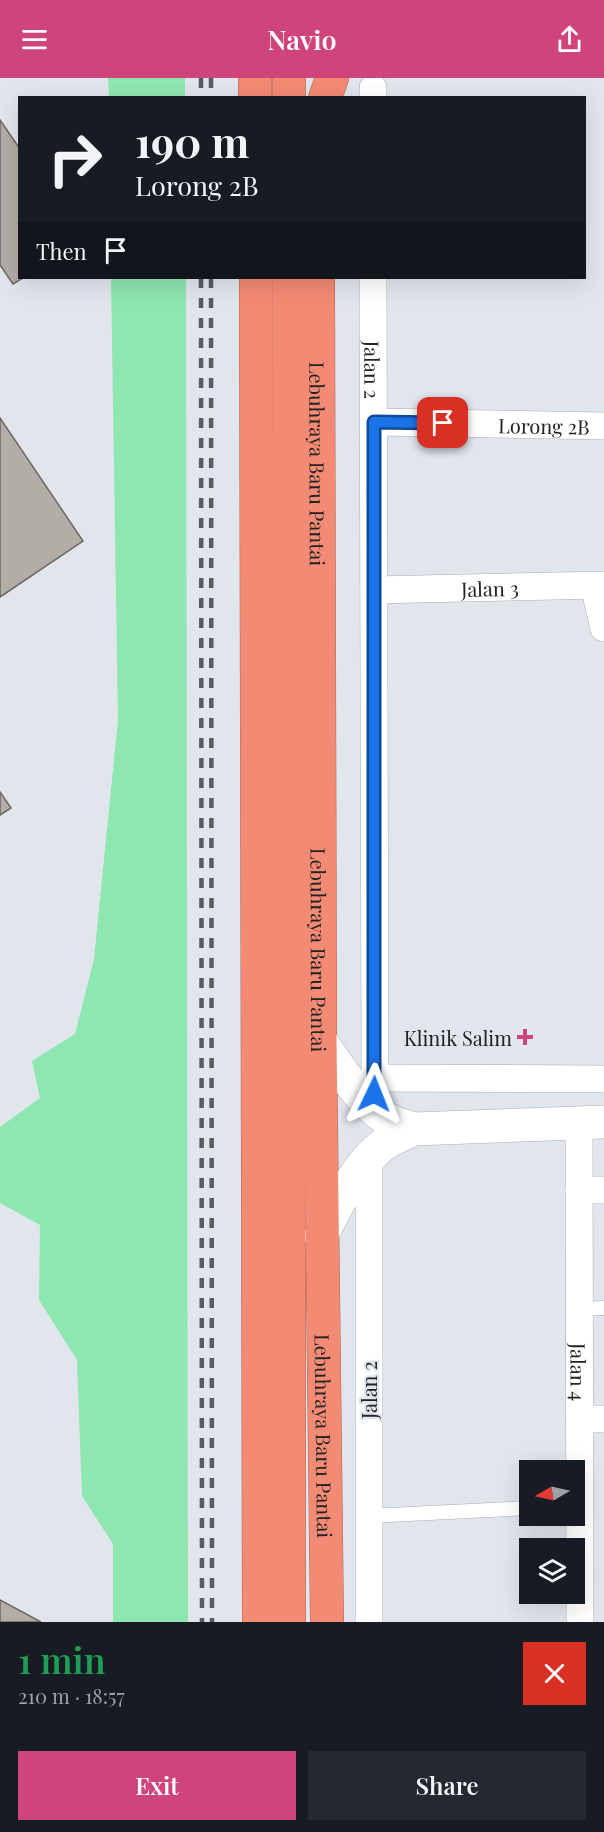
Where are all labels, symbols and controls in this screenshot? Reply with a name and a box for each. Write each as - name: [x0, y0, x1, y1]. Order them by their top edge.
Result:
- text: Navio: [267, 21, 337, 57]
- icon: menu: [18, 23, 51, 56]
- icon: share: [553, 23, 586, 56]
- text: 190 m: [135, 113, 249, 169]
- icon: right: [36, 120, 114, 198]
- text: Lorong 2B: [135, 167, 259, 203]
- icon: arrive: [99, 234, 132, 267]
- text: Then: [36, 236, 87, 266]
- street label: Jalan 2: [360, 340, 387, 399]
- street label: Lebuhraya Baru Pantai: [305, 362, 332, 566]
- pin: [417, 397, 468, 448]
- icon: arrive: [426, 406, 459, 439]
- street label: Lorong 2B: [498, 411, 590, 439]
- street label: Jalan 3: [460, 573, 519, 602]
- street label: Lebuhraya Baru Pantai: [306, 848, 334, 1052]
- place label: Klinik Salim: [404, 1024, 512, 1051]
- marker: Klinik Salim: [516, 1028, 534, 1046]
- position arrow: [342, 1062, 406, 1126]
- street label: Lebuhraya Baru Pantai: [310, 1334, 339, 1538]
- street label: Jalan 4: [566, 1342, 593, 1401]
- street label: Jalan 2: [355, 1361, 382, 1420]
- north arrow: [519, 1460, 585, 1526]
- map controls: [519, 1460, 585, 1604]
- button: layers: [519, 1538, 585, 1604]
- text: 1 min: [18, 1635, 106, 1683]
- button: close: [523, 1642, 586, 1705]
- text: 210 m · 18:57: [18, 1682, 125, 1709]
- button: Exit: [18, 1751, 296, 1820]
- button: Share: [308, 1751, 586, 1820]

